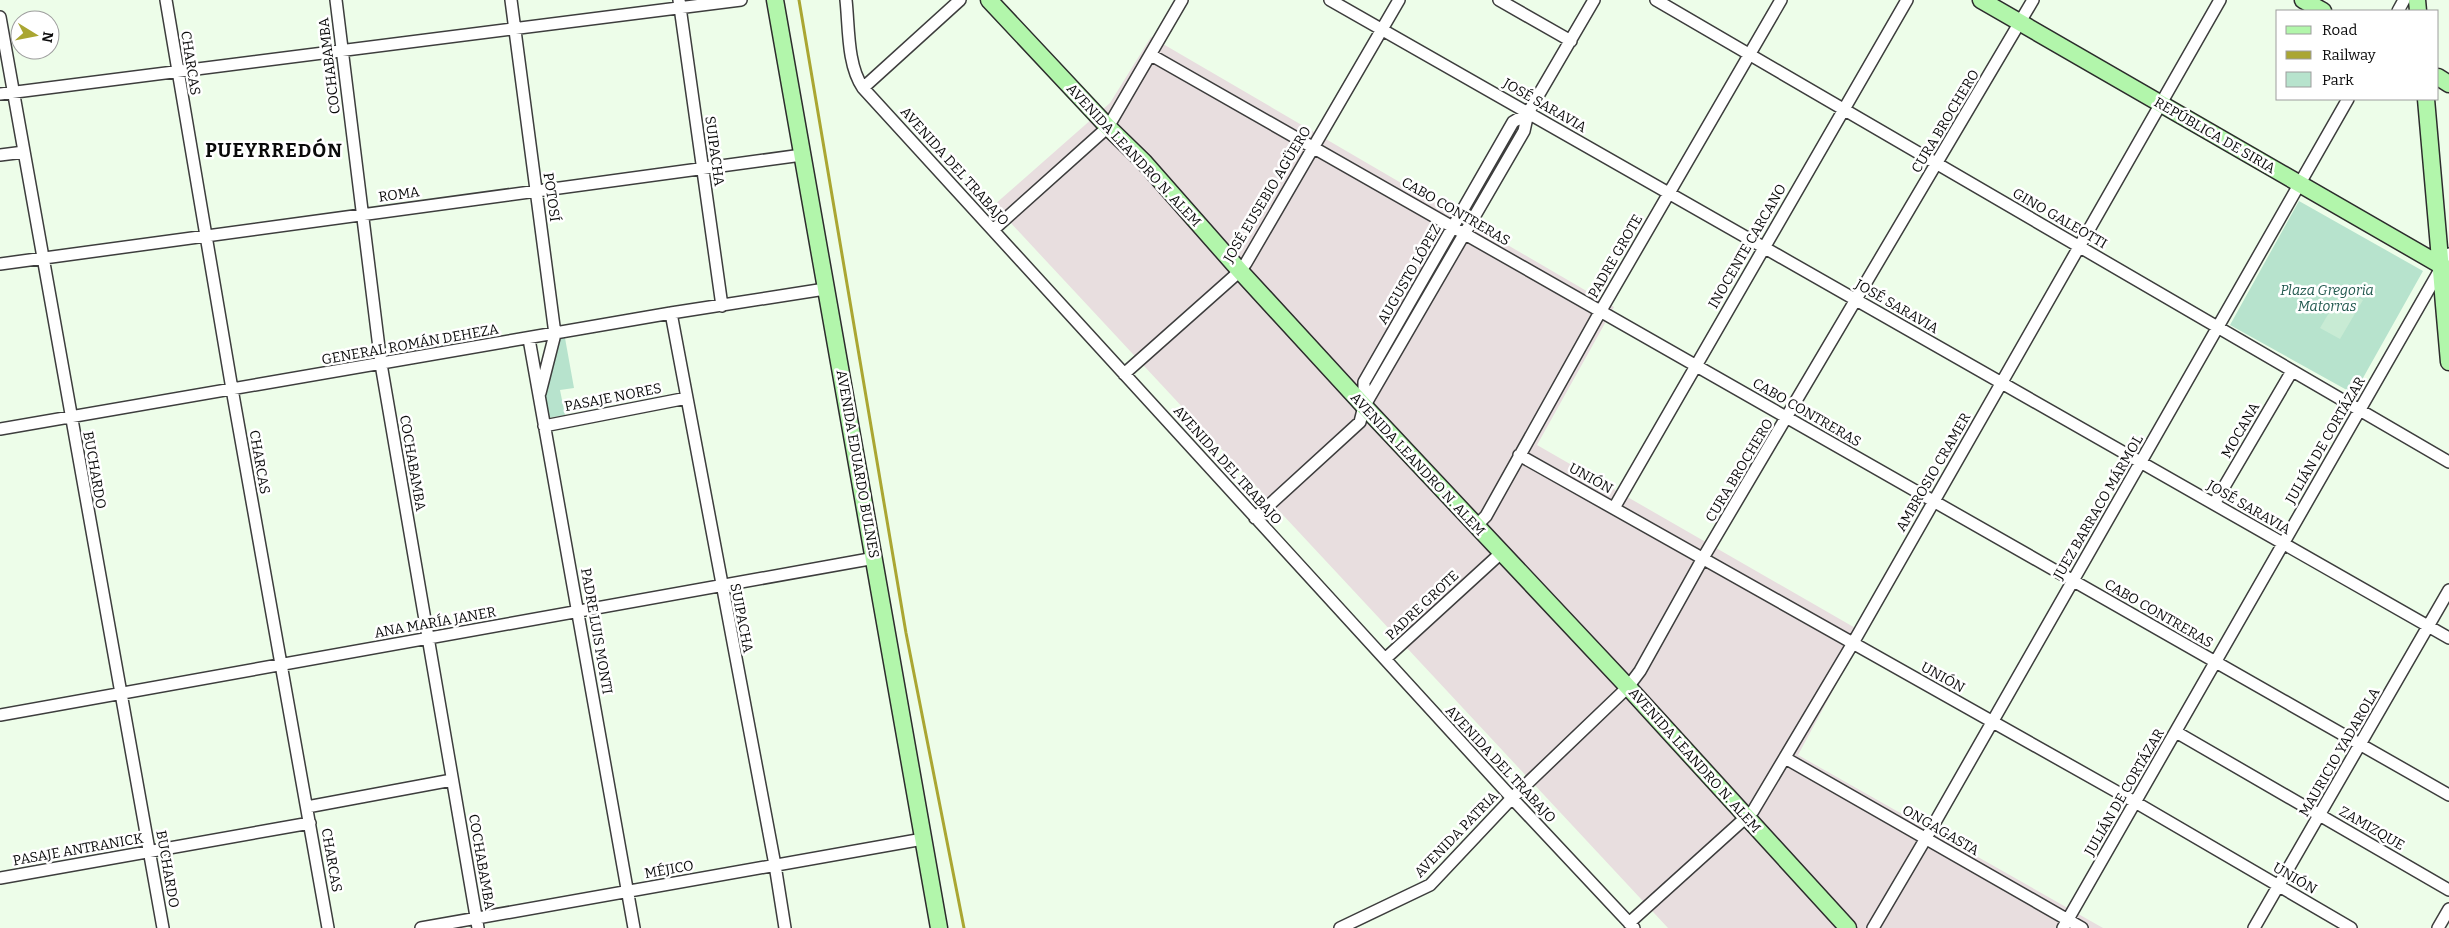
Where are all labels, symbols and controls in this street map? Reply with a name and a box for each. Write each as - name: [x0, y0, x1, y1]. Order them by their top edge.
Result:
- north arrow: [10, 10, 60, 60]
- legend: [2276, 10, 2439, 100]
- street label: COCHABAMBA: [315, 17, 344, 115]
- text: Road: [2322, 21, 2357, 39]
- text: N: [38, 30, 57, 44]
- street label: CHARCAS: [177, 30, 204, 96]
- text: Railway: [2322, 46, 2376, 64]
- street label: CURA BROCHERO: [1908, 67, 1983, 176]
- text: Park: [2322, 71, 2354, 89]
- street label: JOSÉ SARAVIA: [1499, 73, 1590, 136]
- street label: AVENIDA LEANDRO N. ALEM: [1063, 80, 1204, 230]
- street label: REPÚBLICA DE SIRIA: [2151, 93, 2279, 177]
- street label: AVENIDA DEL TRABAJO: [897, 103, 1012, 229]
- street label: SUIPACHA: [701, 115, 728, 187]
- street label: JOSÉ EUSEBIO AGÜERO: [1219, 123, 1315, 266]
- district label: PUEYRREDÓN: [205, 138, 343, 162]
- street label: POTOSÍ: [540, 171, 564, 223]
- street label: CABO CONTRERAS: [1398, 173, 1513, 249]
- street label: INOCENTE CARCANO: [1705, 181, 1790, 312]
- street label: ROMA: [377, 183, 421, 206]
- street label: GINO GALEOTTI: [2010, 185, 2110, 252]
- street label: PADRE GROTE: [1585, 211, 1646, 301]
- street label: AUGUSTO LÓPEZ: [1373, 221, 1445, 327]
- street label: JOSÉ SARAVIA: [1851, 274, 1942, 337]
- park label: Plaza Gregoria Matorras: [2280, 282, 2374, 315]
- street label: GENERAL ROMÁN DEHEZA: [320, 320, 500, 368]
- street label: AVENIDA EDUARDO BULNES: [833, 369, 882, 560]
- street label: JULIÁN DE CORTÁZAR: [2281, 373, 2369, 508]
- street label: CABO CONTRERAS: [1749, 374, 1864, 450]
- street label: PASAJE NORES: [563, 380, 663, 415]
- street label: AVENIDA LEANDRO N. ALEM: [1347, 389, 1488, 539]
- street label: MOCANA: [2218, 399, 2263, 461]
- street label: AVENIDA DEL TRABAJO: [1170, 402, 1285, 528]
- street label: AMBROSIO CRAMER: [1893, 410, 1974, 535]
- street label: COCHABAMBA: [396, 414, 429, 512]
- street label: CURA BROCHERO: [1702, 416, 1777, 525]
- street label: CHARCAS: [246, 429, 273, 495]
- street label: BUCHARDO: [79, 430, 110, 510]
- street label: JUEZ BARRACO MÁRMOL: [2049, 431, 2147, 583]
- street label: UNIÓN: [1566, 459, 1616, 497]
- street label: JOSÉ SARAVIA: [2203, 475, 2294, 538]
- street label: PADRE LUIS MONTI: [577, 567, 616, 696]
- street label: PADRE GROTE: [1382, 567, 1462, 644]
- street label: CABO CONTRERAS: [2101, 575, 2216, 651]
- street label: SUIPACHA: [726, 582, 757, 654]
- street label: ANA MARÍA JANER: [373, 602, 497, 642]
- street label: UNIÓN: [1918, 658, 1968, 696]
- street label: AVENIDA LEANDRO N. ALEM: [1625, 684, 1764, 836]
- street label: MAURICIO YADAROLA: [2296, 685, 2383, 820]
- street label: AVENIDA DEL TRABAJO: [1442, 702, 1559, 826]
- street label: JULIÁN DE CORTÁZAR: [2080, 725, 2168, 860]
- street label: AVENIDA PATRIA: [1411, 788, 1502, 881]
- street label: ONGAGASTA: [1899, 802, 1982, 859]
- street label: ZAMIZQUE: [2336, 803, 2408, 854]
- street label: COCHABAMBA: [465, 813, 498, 911]
- street label: CHARCAS: [318, 827, 345, 893]
- street label: BUCHARDO: [152, 829, 183, 909]
- street label: PASAJE ANTRANICK: [11, 830, 145, 869]
- street label: MÉJICO: [643, 856, 695, 882]
- street label: UNIÓN: [2270, 858, 2320, 898]

